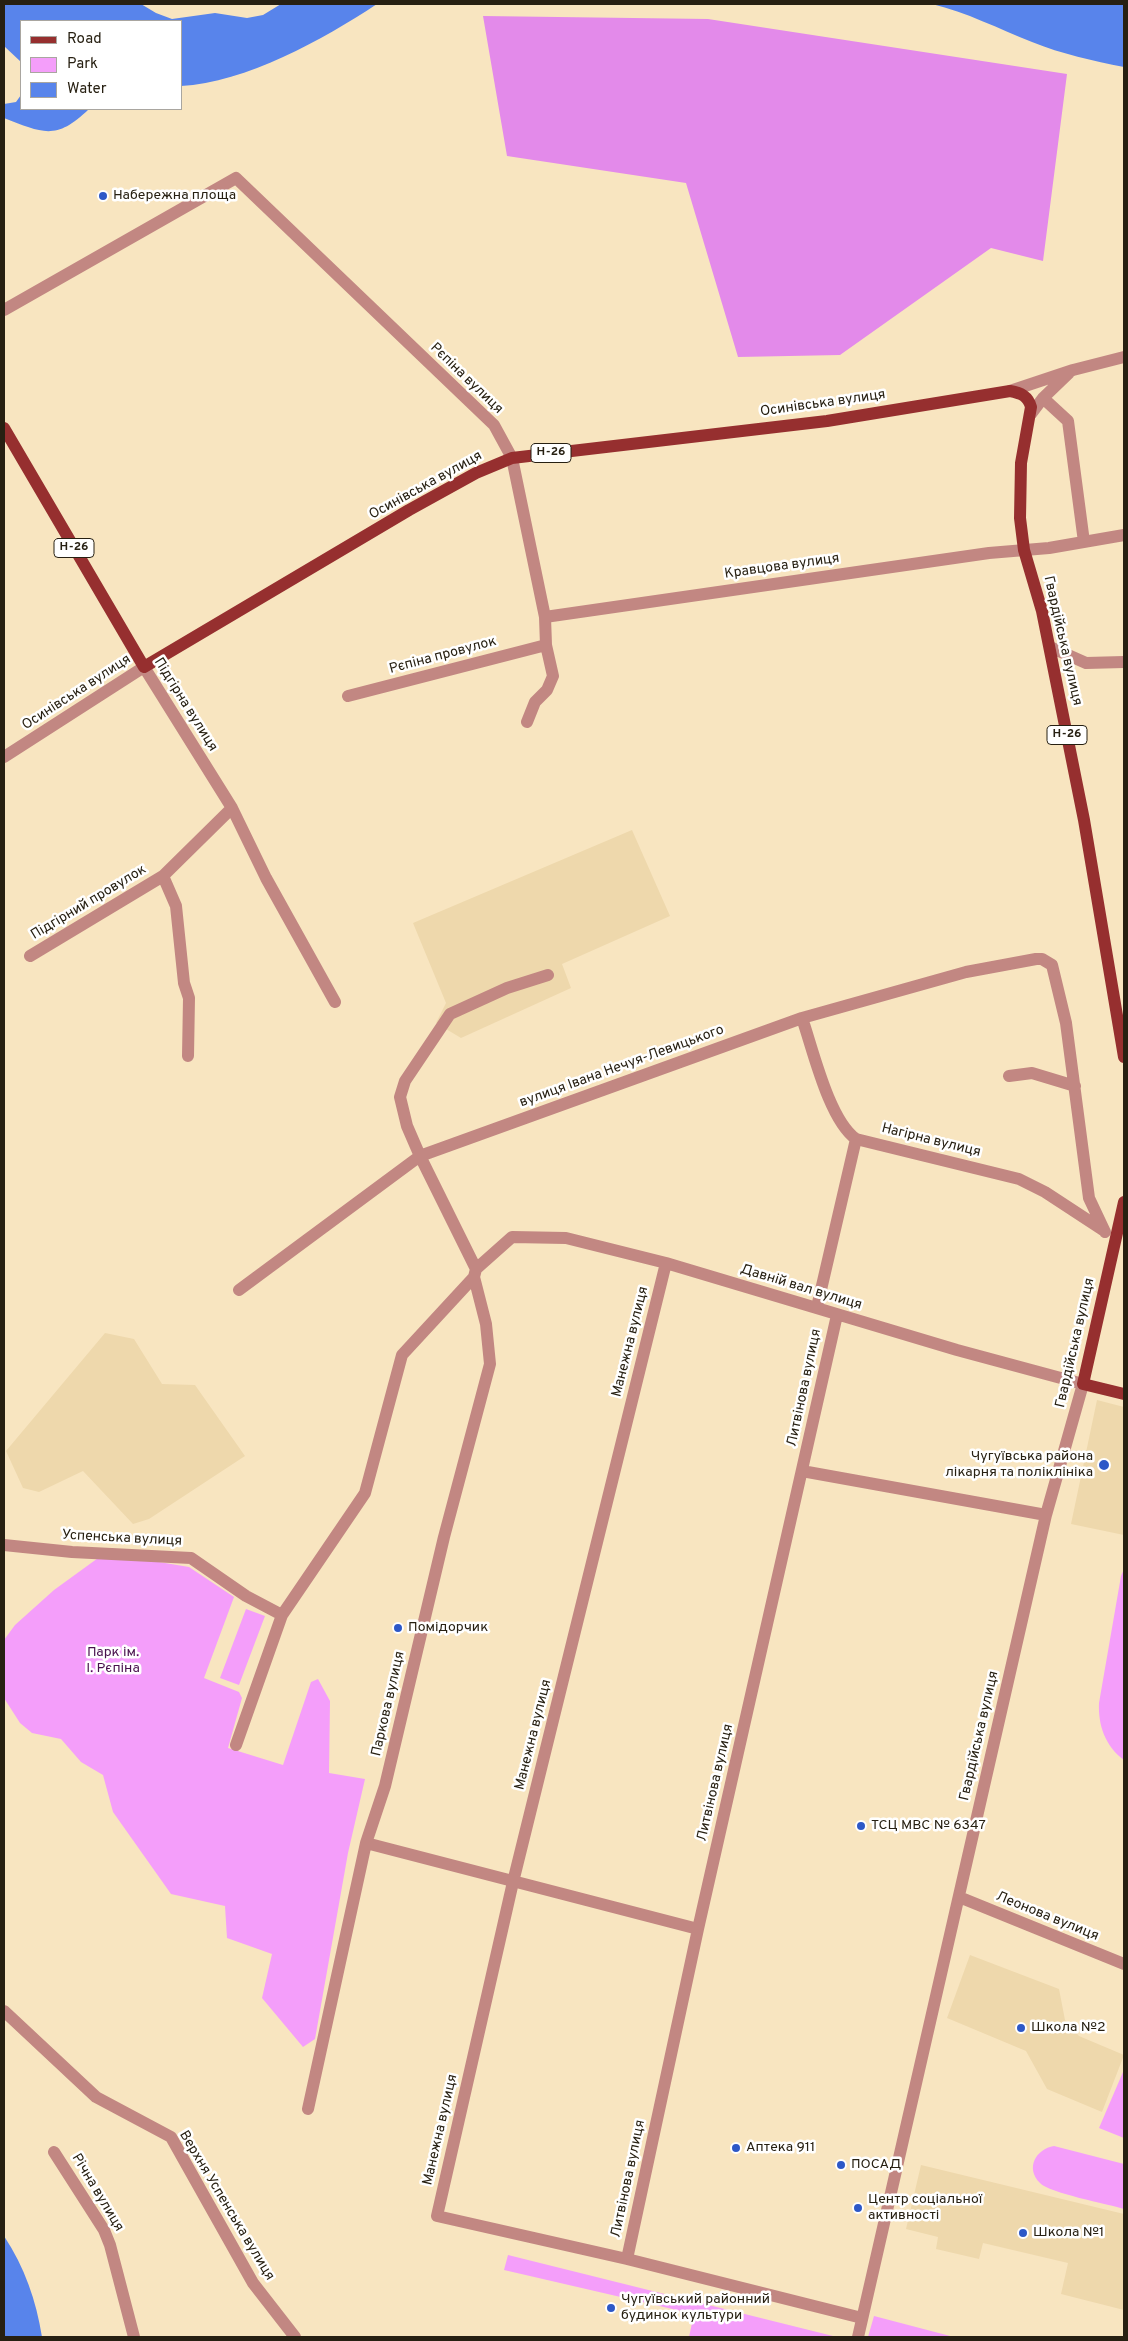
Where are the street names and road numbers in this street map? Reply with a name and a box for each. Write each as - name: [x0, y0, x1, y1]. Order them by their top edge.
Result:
- street label: Рєпіна вулиця: [426, 340, 506, 418]
- street label: Осинівська вулиця: [759, 387, 887, 421]
- road number: Н-26: [531, 443, 571, 462]
- street label: Осинівська вулиця: [367, 448, 485, 524]
- road number: Н-26: [54, 538, 94, 558]
- street label: Кравцова вулиця: [723, 551, 841, 583]
- street label: Гвардійська вулиця: [1039, 575, 1085, 707]
- street label: Рєпіна провулок: [388, 634, 498, 678]
- street label: Осинівська вулиця: [19, 652, 135, 734]
- street label: Підгірна вулиця: [149, 655, 221, 755]
- road number: Н-26: [1047, 726, 1087, 744]
- street label: Підгірний провулок: [28, 862, 150, 944]
- street label: вулиця Івана Нечуя-Левицького: [518, 1022, 726, 1112]
- street label: Нагірна вулиця: [880, 1121, 982, 1161]
- street label: Давній вал вулиця: [738, 1262, 864, 1314]
- street label: Гвардійська вулиця: [1053, 1277, 1099, 1409]
- street label: Манежна вулиця: [609, 1285, 653, 1399]
- street label: Литвінова вулиця: [784, 1328, 826, 1448]
- street label: Успенська вулиця: [61, 1527, 183, 1551]
- street label: Паркова вулиця: [369, 1650, 409, 1758]
- street label: Гвардійська вулиця: [957, 1670, 1003, 1802]
- street label: Манежна вулиця: [512, 1678, 556, 1792]
- street label: Литвінова вулиця: [694, 1723, 738, 1843]
- street label: Леонова вулиця: [993, 1889, 1101, 1945]
- street label: Манежна вулиця: [420, 2073, 462, 2187]
- street label: Литвінова вулиця: [608, 2119, 650, 2239]
- street label: Верхня Успенська вулиця: [175, 2128, 277, 2284]
- street label: Річна вулиця: [67, 2151, 127, 2235]

